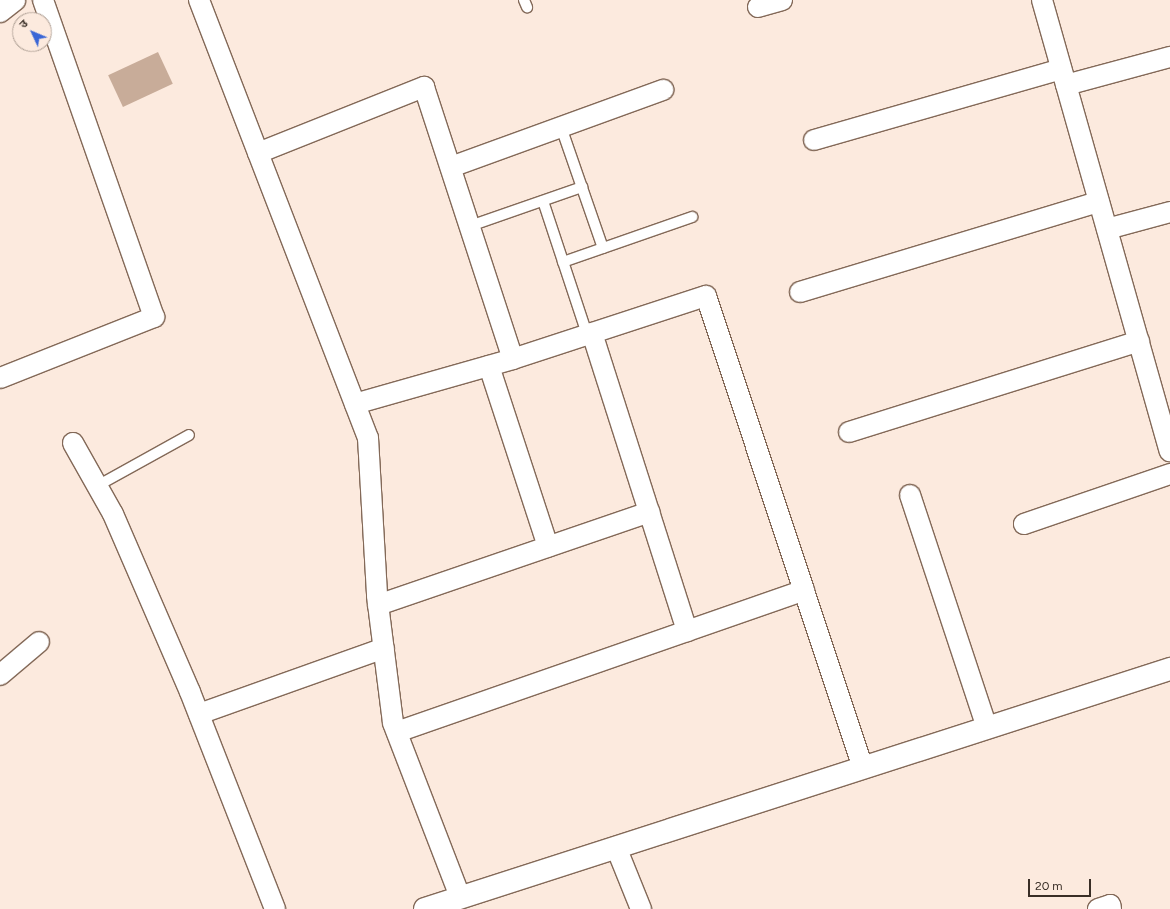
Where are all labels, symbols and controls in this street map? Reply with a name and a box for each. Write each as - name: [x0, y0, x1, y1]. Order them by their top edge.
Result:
- north arrow: [12, 12, 52, 52]
- text: उ: [17, 17, 31, 31]
- scale bar: [1030, 871, 1093, 897]
- text: 20 m: [1035, 879, 1063, 893]

